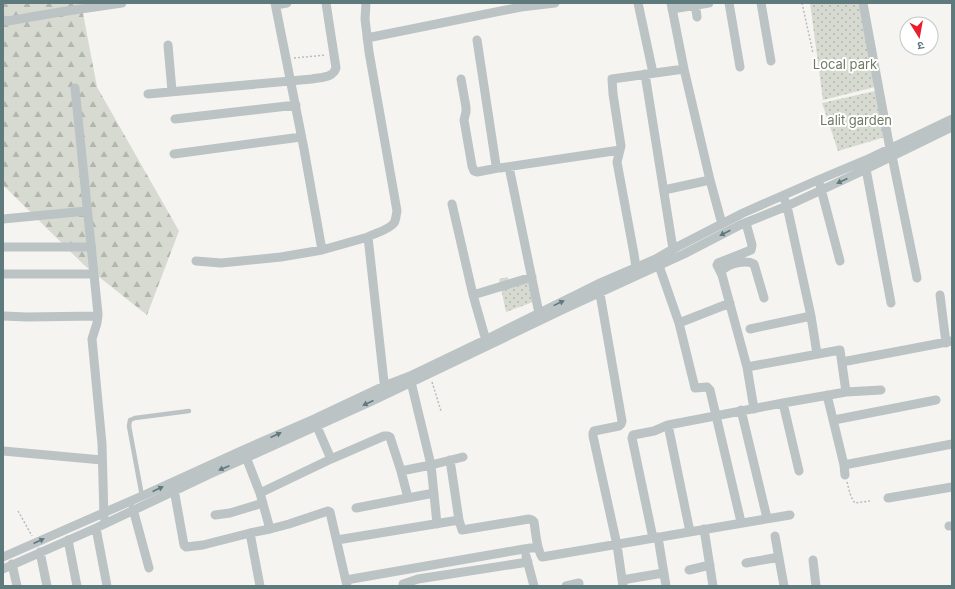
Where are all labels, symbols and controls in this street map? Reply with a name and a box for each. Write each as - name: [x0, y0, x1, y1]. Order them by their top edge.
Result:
- north arrow: [899, 16, 939, 56]
- text: उ: [916, 38, 925, 53]
- park label: Local park: [813, 56, 877, 72]
- park label: Lalit garden: [820, 112, 892, 128]
- one-way arrow: [836, 178, 847, 184]
- one-way arrow: [720, 230, 731, 236]
- one-way arrow: [553, 300, 564, 306]
- one-way arrow: [362, 400, 373, 406]
- one-way arrow: [270, 432, 282, 438]
- one-way arrow: [217, 465, 229, 471]
- one-way arrow: [152, 486, 163, 492]
- one-way arrow: [33, 538, 44, 544]

